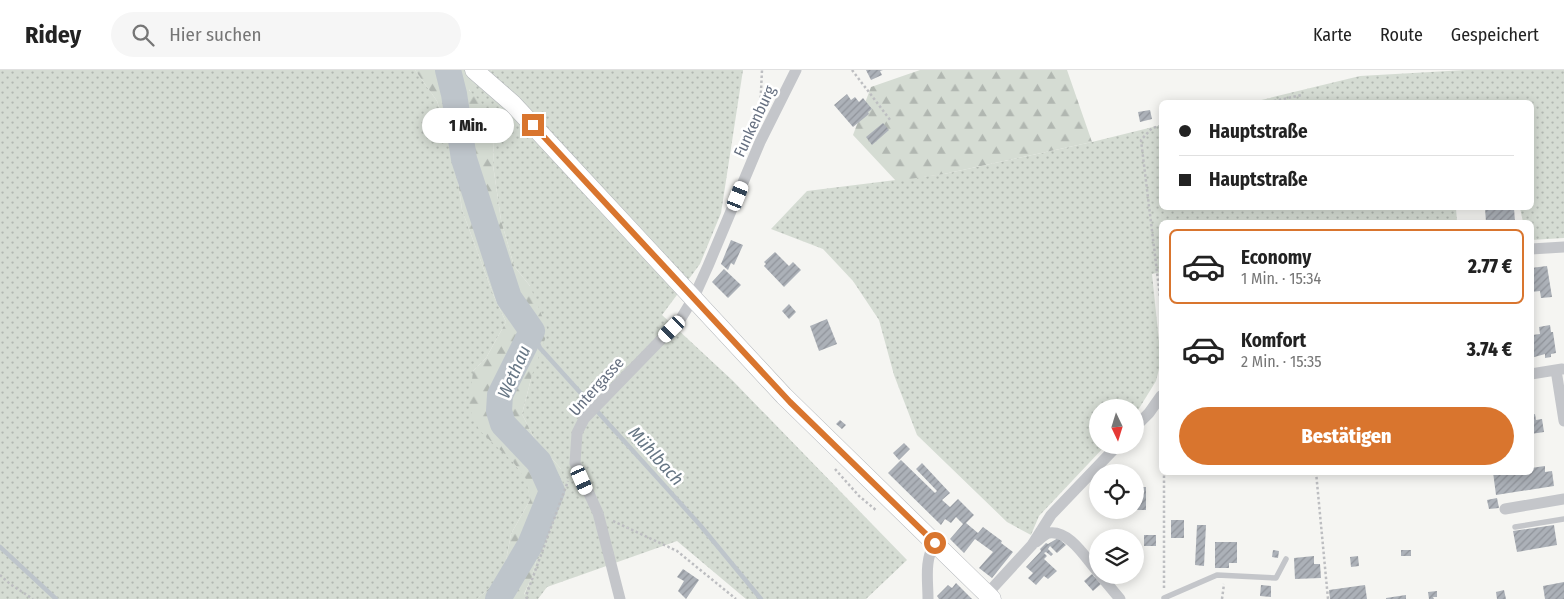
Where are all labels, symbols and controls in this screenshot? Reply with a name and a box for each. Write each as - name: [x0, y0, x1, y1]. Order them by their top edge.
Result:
- search box: [111, 12, 461, 57]
- text: Ridey: [25, 21, 81, 49]
- icon: search: [129, 21, 157, 49]
- text: Hier suchen: [169, 23, 262, 46]
- text: Karte: [1313, 24, 1352, 46]
- text: Route: [1380, 24, 1423, 46]
- text: Gespeichert: [1451, 24, 1539, 46]
- street label: Funkenburg: [730, 82, 779, 160]
- callout: 1 Min.: [423, 108, 516, 142]
- route end: [522, 114, 544, 136]
- text: 1 Min.: [449, 116, 487, 135]
- text: Hauptstraße: [1209, 120, 1308, 143]
- text: Hauptstraße: [1209, 168, 1308, 191]
- car: [725, 179, 750, 213]
- icon: car: [1181, 244, 1226, 289]
- text: Economy: [1241, 246, 1311, 269]
- text: 2.77 €: [1468, 255, 1512, 278]
- text: 1 Min. · 15:34: [1241, 269, 1321, 288]
- car: [656, 313, 687, 345]
- icon: car: [1181, 327, 1226, 372]
- text: Komfort: [1241, 329, 1306, 352]
- text: 3.74 €: [1467, 338, 1512, 361]
- water label: Wethau: [493, 342, 535, 402]
- text: 2 Min. · 15:35: [1241, 352, 1322, 371]
- street label: Untergasse: [565, 353, 628, 420]
- north arrow: [1089, 399, 1144, 454]
- map controls: [1089, 399, 1144, 584]
- button: Bestätigen: [1179, 407, 1514, 465]
- water label: Mühlbach: [624, 422, 688, 490]
- car: [569, 463, 594, 497]
- button: locate: [1089, 464, 1144, 519]
- button: layers: [1089, 529, 1144, 584]
- route start: [924, 532, 946, 554]

